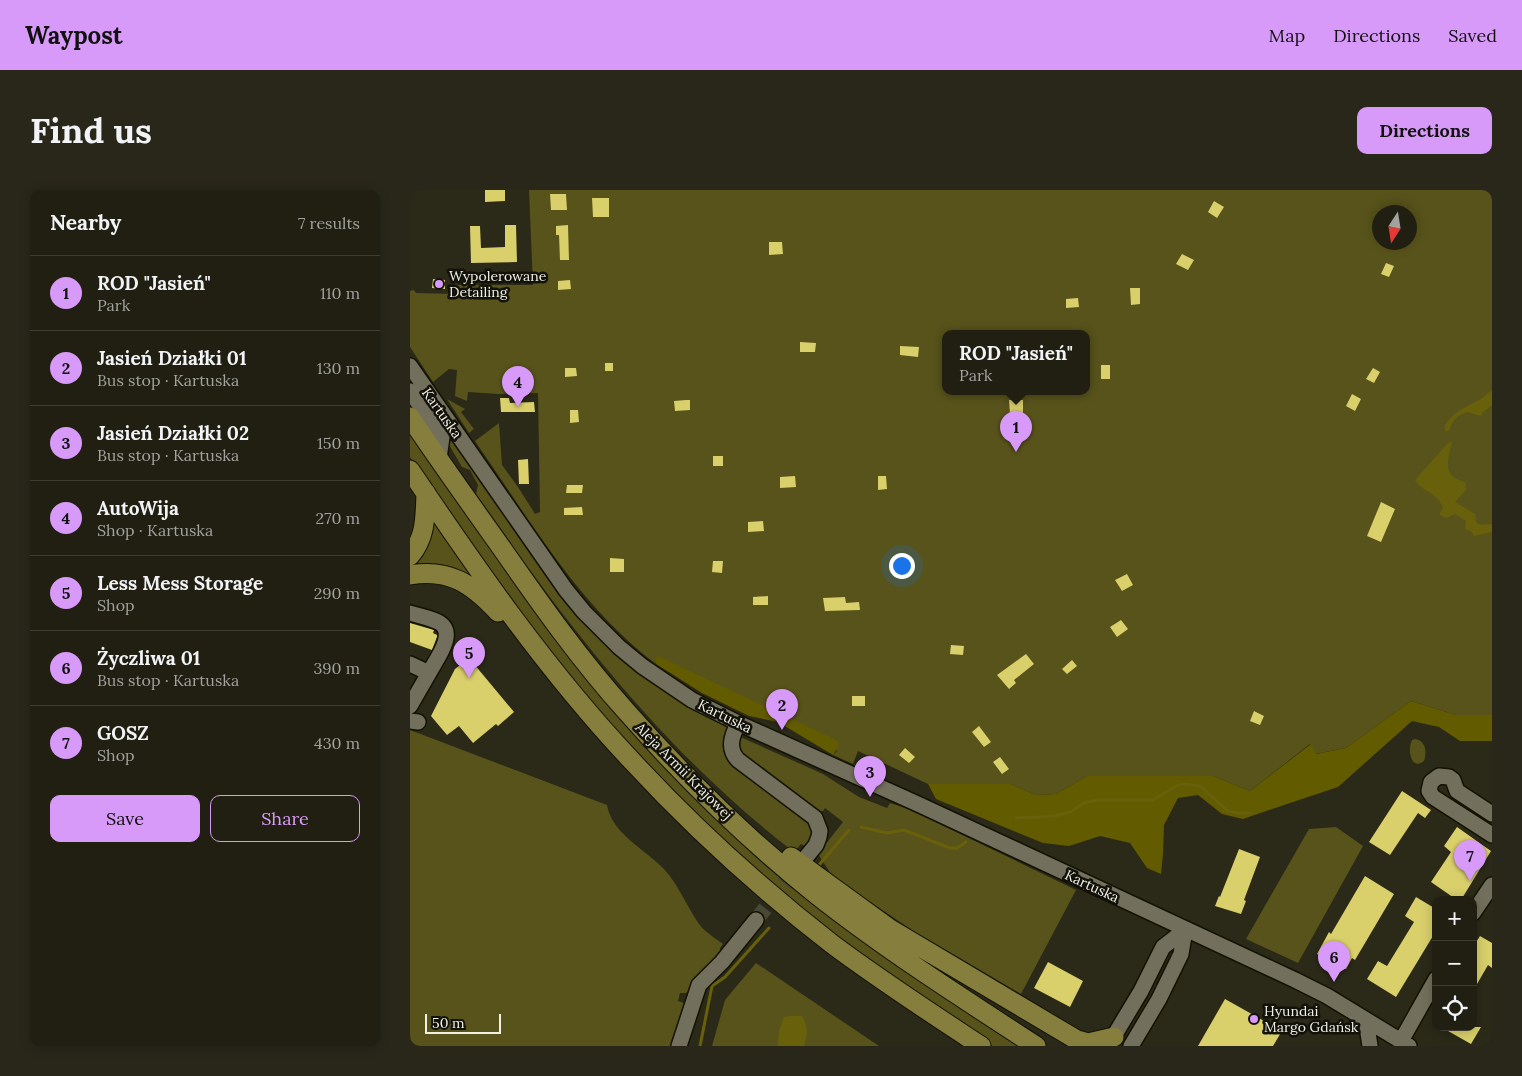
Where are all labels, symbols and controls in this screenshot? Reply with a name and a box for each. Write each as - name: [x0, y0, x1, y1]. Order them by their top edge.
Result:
- text: Waypost: [25, 20, 123, 51]
- text: Map: [1269, 24, 1305, 47]
- text: Directions: [1333, 24, 1420, 47]
- text: Saved: [1448, 24, 1497, 47]
- button: Directions: [1357, 107, 1492, 154]
- text: Find us: [30, 108, 152, 153]
- north arrow: [1372, 205, 1417, 250]
- text: Nearby: [50, 209, 121, 236]
- text: 7 results: [298, 213, 360, 233]
- place label: Wypolerowane Detailing: [449, 267, 547, 301]
- text: ROD "Jasień": [97, 271, 211, 295]
- marker: Wypolerowane Detailing: [433, 278, 445, 290]
- text: 1: [63, 283, 69, 303]
- text: 110 m: [320, 283, 360, 303]
- text: Park: [97, 295, 130, 315]
- popup: [942, 330, 1090, 395]
- text: ROD "Jasień": [959, 341, 1073, 365]
- text: Jasień Działki 01: [97, 346, 247, 370]
- text: 2: [62, 358, 70, 378]
- text: 130 m: [317, 358, 360, 378]
- text: Park: [959, 365, 992, 385]
- pin: 4: [502, 366, 534, 407]
- text: Bus stop · Kartuska: [97, 370, 239, 390]
- street label: Kartuska: [418, 384, 466, 442]
- pin: 1: [1000, 411, 1032, 452]
- text: Jasień Działki 02: [97, 421, 249, 445]
- text: 3: [62, 433, 70, 453]
- text: 150 m: [317, 433, 360, 453]
- text: Bus stop · Kartuska: [97, 445, 239, 465]
- text: AutoWija: [97, 496, 179, 520]
- text: 4: [62, 508, 70, 528]
- text: 270 m: [316, 508, 360, 528]
- text: Shop · Kartuska: [97, 520, 213, 540]
- your location: [889, 553, 915, 579]
- text: Less Mess Storage: [97, 571, 263, 595]
- text: 5: [62, 583, 70, 603]
- text: 290 m: [314, 583, 360, 603]
- text: Shop: [97, 595, 135, 615]
- pin: 5: [453, 637, 485, 678]
- text: Życzliwa 01: [97, 646, 200, 670]
- text: 6: [61, 658, 71, 678]
- text: 390 m: [313, 658, 360, 678]
- text: Bus stop · Kartuska: [97, 670, 239, 690]
- pin: 2: [766, 689, 798, 730]
- street label: Kartuska: [695, 695, 755, 737]
- street label: Aleja Armii Krajowej: [631, 718, 736, 823]
- text: GOSZ: [97, 721, 149, 745]
- text: 7: [62, 733, 70, 753]
- text: 430 m: [314, 733, 360, 753]
- text: Shop: [97, 745, 135, 765]
- pin: 3: [854, 756, 886, 797]
- button: Save: [50, 795, 200, 842]
- button: Share: [210, 795, 360, 842]
- pin: 7: [1454, 840, 1486, 881]
- street label: Kartuska: [1062, 866, 1122, 906]
- map controls: [1432, 896, 1477, 1031]
- button: +: [1432, 896, 1477, 941]
- pin: 6: [1318, 941, 1350, 982]
- button: −: [1432, 941, 1477, 986]
- button: locate: [1432, 986, 1477, 1031]
- place label: Hyundai Margo Gdańsk: [1264, 1002, 1359, 1036]
- scale bar: [425, 1011, 501, 1034]
- marker: Hyundai Margo Gdańsk: [1248, 1013, 1260, 1025]
- text: 50 m: [432, 1014, 465, 1032]

